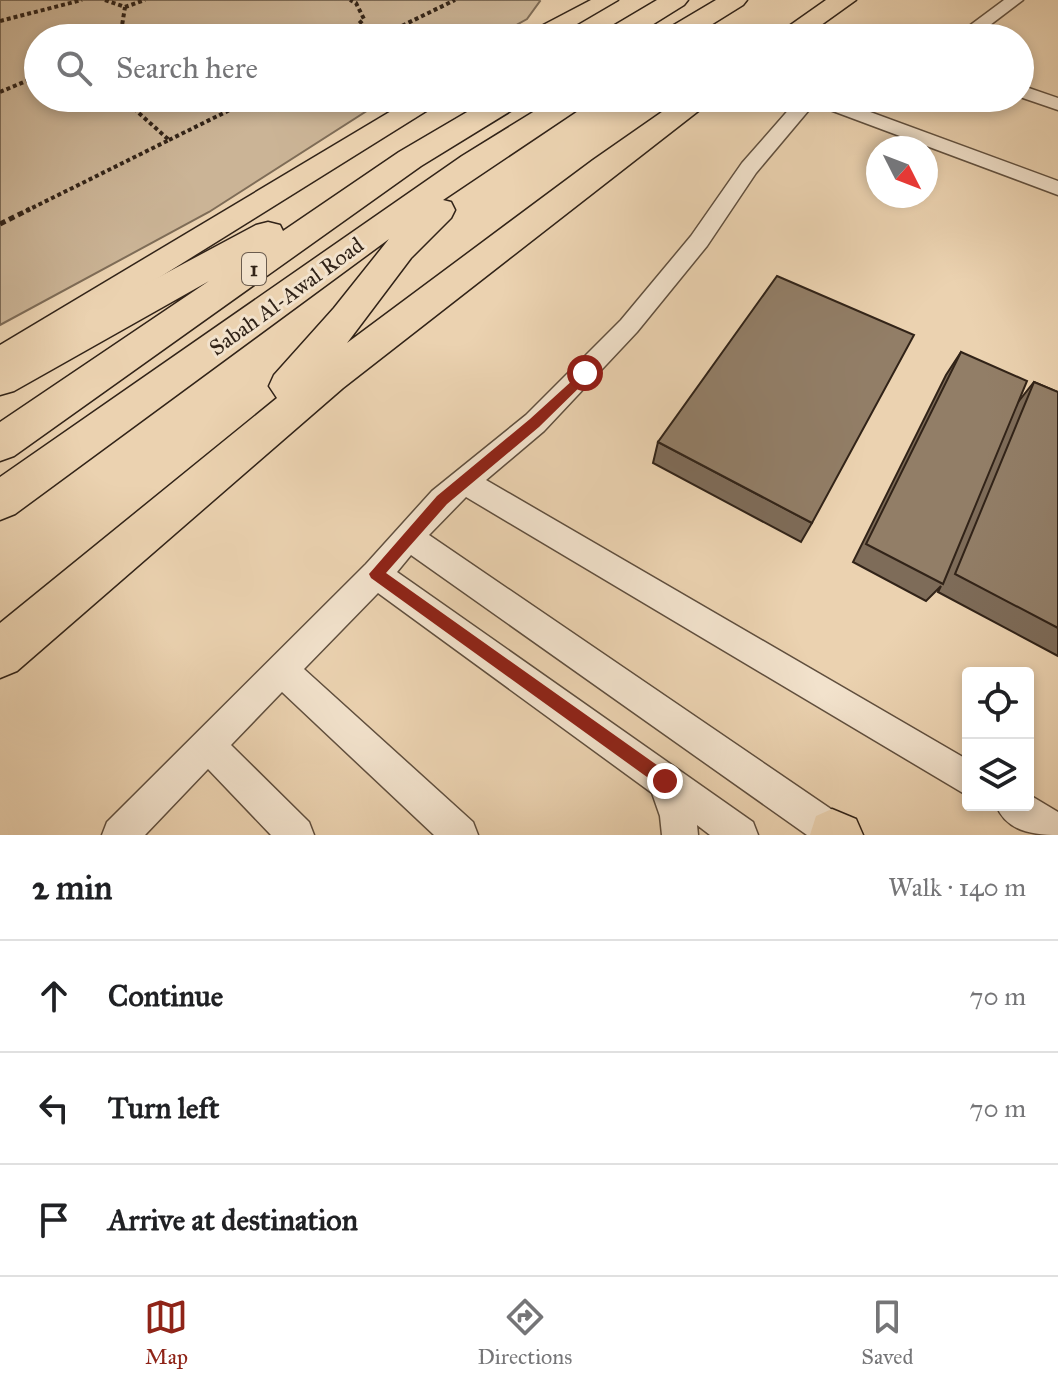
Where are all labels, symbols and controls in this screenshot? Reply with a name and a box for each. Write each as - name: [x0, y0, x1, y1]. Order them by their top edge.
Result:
- search box: [24, 24, 1034, 112]
- icon: search: [52, 46, 96, 90]
- text: Search here: [116, 50, 258, 86]
- north arrow: [866, 136, 938, 208]
- street label: Sabah Al-Awal Road: [204, 231, 369, 361]
- road number: 1: [242, 253, 266, 285]
- route start: [567, 355, 603, 391]
- map controls: [962, 667, 1034, 811]
- button: locate: [962, 667, 1034, 739]
- button: layers: [962, 739, 1034, 811]
- route end: [647, 763, 683, 799]
- text: 2 min: [32, 867, 112, 908]
- text: Walk · 140 m: [888, 871, 1026, 903]
- icon: ahead: [32, 974, 76, 1018]
- text: Continue: [108, 978, 223, 1014]
- text: 70 m: [970, 980, 1026, 1012]
- icon: left: [32, 1086, 76, 1130]
- text: Turn left: [108, 1090, 219, 1126]
- text: 70 m: [970, 1092, 1026, 1124]
- icon: arrive: [32, 1198, 76, 1242]
- text: Arrive at destination: [108, 1202, 358, 1238]
- tab: Map: [144, 1295, 188, 1370]
- tab: Directions: [477, 1295, 572, 1370]
- tab: Saved: [861, 1295, 913, 1370]

